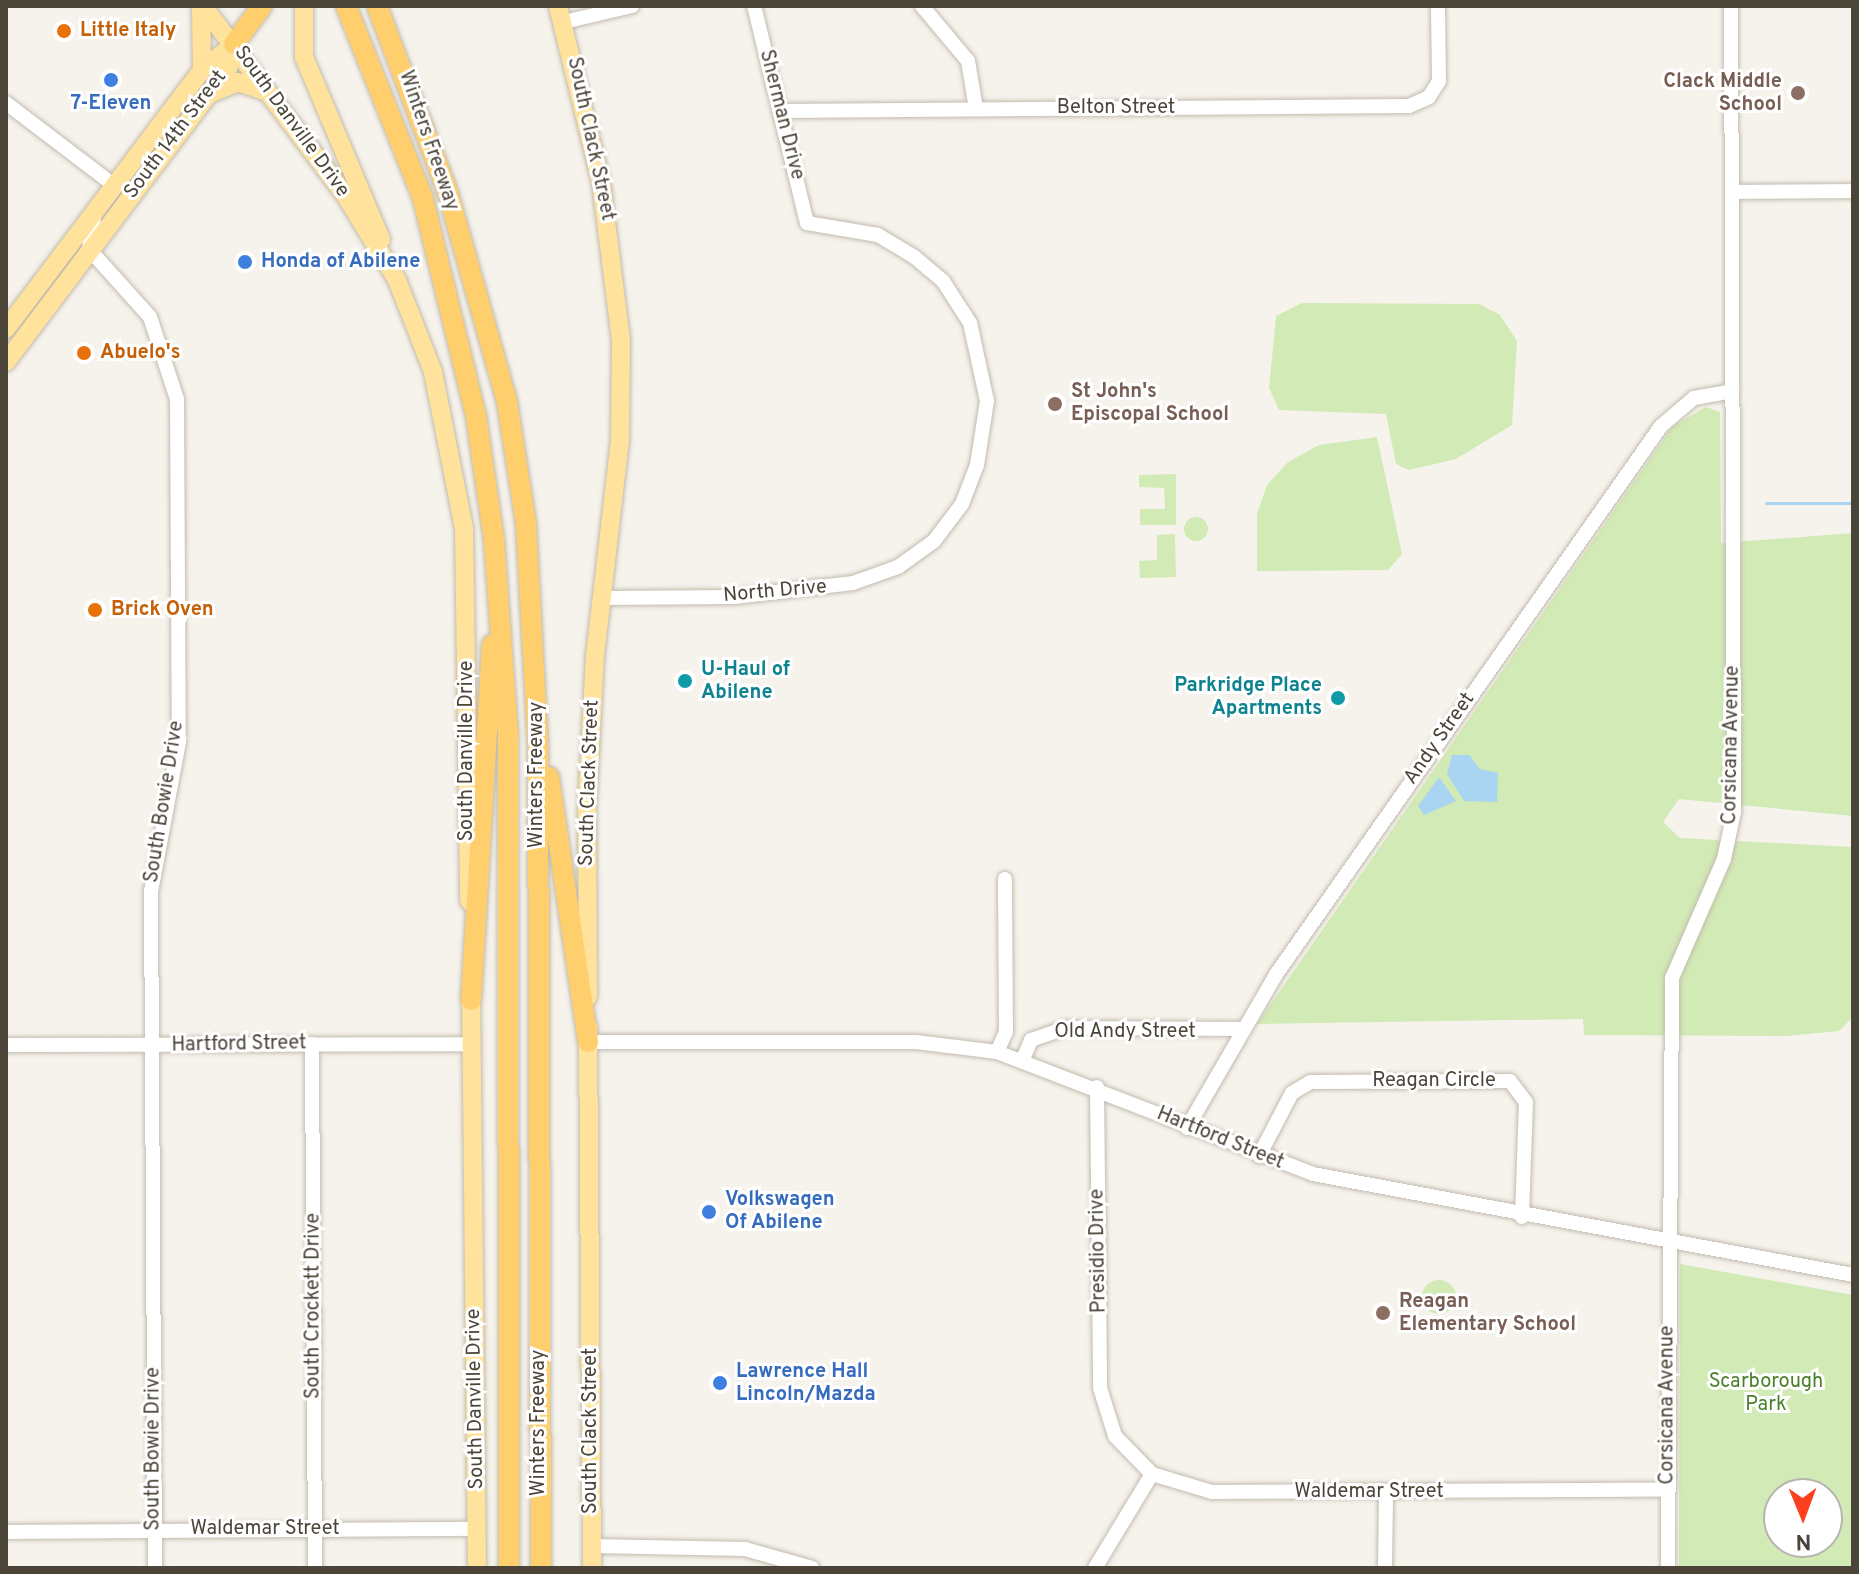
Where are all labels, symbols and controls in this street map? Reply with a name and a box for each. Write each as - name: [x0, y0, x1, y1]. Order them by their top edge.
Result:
- place label: Little Italy: [80, 19, 176, 43]
- marker: Little Italy: [55, 22, 73, 40]
- street label: South Danville Drive: [228, 42, 354, 202]
- street label: Sherman Drive: [753, 47, 809, 183]
- street label: South Clack Street: [561, 55, 619, 223]
- street label: South 14th Street: [120, 66, 232, 204]
- street label: Winters Freeway: [393, 68, 463, 214]
- place label: Clack Middle School: [1663, 70, 1782, 117]
- marker: 7-Eleven: [102, 71, 120, 89]
- marker: Clack Middle School: [1789, 84, 1807, 102]
- place label: 7-Eleven: [71, 92, 151, 116]
- street label: Belton Street: [1057, 96, 1175, 120]
- place label: Honda of Abilene: [261, 250, 421, 274]
- marker: Honda of Abilene: [236, 253, 254, 271]
- place label: Abuelo's: [100, 341, 181, 365]
- marker: Abuelo's: [75, 344, 93, 362]
- place label: St John's Episcopal School: [1071, 380, 1229, 427]
- marker: St John's Episcopal School: [1046, 395, 1064, 413]
- street label: North Drive: [722, 576, 828, 608]
- place label: Brick Oven: [111, 598, 214, 622]
- marker: Brick Oven: [86, 601, 104, 619]
- place label: U-Haul of Abilene: [701, 658, 790, 705]
- street label: South Danville Drive: [455, 660, 479, 842]
- street label: Corsicana Avenue: [1719, 665, 1745, 825]
- marker: U-Haul of Abilene: [676, 672, 694, 690]
- place label: Parkridge Place Apartments: [1174, 674, 1322, 721]
- street label: Andy Street: [1400, 688, 1480, 790]
- marker: Parkridge Place Apartments: [1329, 689, 1347, 707]
- street label: South Clack Street: [575, 699, 605, 867]
- street label: Winters Freeway: [525, 702, 549, 848]
- street label: South Bowie Drive: [140, 719, 190, 885]
- street label: Old Andy Street: [1054, 1020, 1196, 1044]
- street label: Hartford Street: [171, 1032, 307, 1058]
- street label: Reagan Circle: [1372, 1069, 1496, 1093]
- street label: Hartford Street: [1153, 1103, 1287, 1175]
- place label: Volkswagen Of Abilene: [725, 1188, 835, 1235]
- street label: Presidio Drive: [1086, 1189, 1112, 1313]
- marker: Volkswagen Of Abilene: [700, 1203, 718, 1221]
- street label: South Crockett Drive: [302, 1213, 326, 1399]
- place label: Reagan Elementary School: [1399, 1290, 1576, 1337]
- marker: Reagan Elementary School: [1374, 1304, 1392, 1322]
- street label: South Danville Drive: [462, 1308, 490, 1490]
- street label: Corsicana Avenue: [1656, 1325, 1680, 1485]
- street label: South Clack Street: [579, 1348, 603, 1514]
- street label: Winters Freeway: [527, 1350, 551, 1496]
- place label: Lawrence Hall Lincoln/Mazda: [736, 1360, 876, 1407]
- street label: South Bowie Drive: [142, 1367, 166, 1531]
- park label: Scarborough Park: [1709, 1371, 1823, 1418]
- marker: Lawrence Hall Lincoln/Mazda: [711, 1374, 729, 1392]
- north arrow: [1763, 1478, 1843, 1558]
- street label: Waldemar Street: [1294, 1480, 1444, 1504]
- street label: Waldemar Street: [190, 1517, 340, 1541]
- text: N: [1795, 1527, 1812, 1554]

